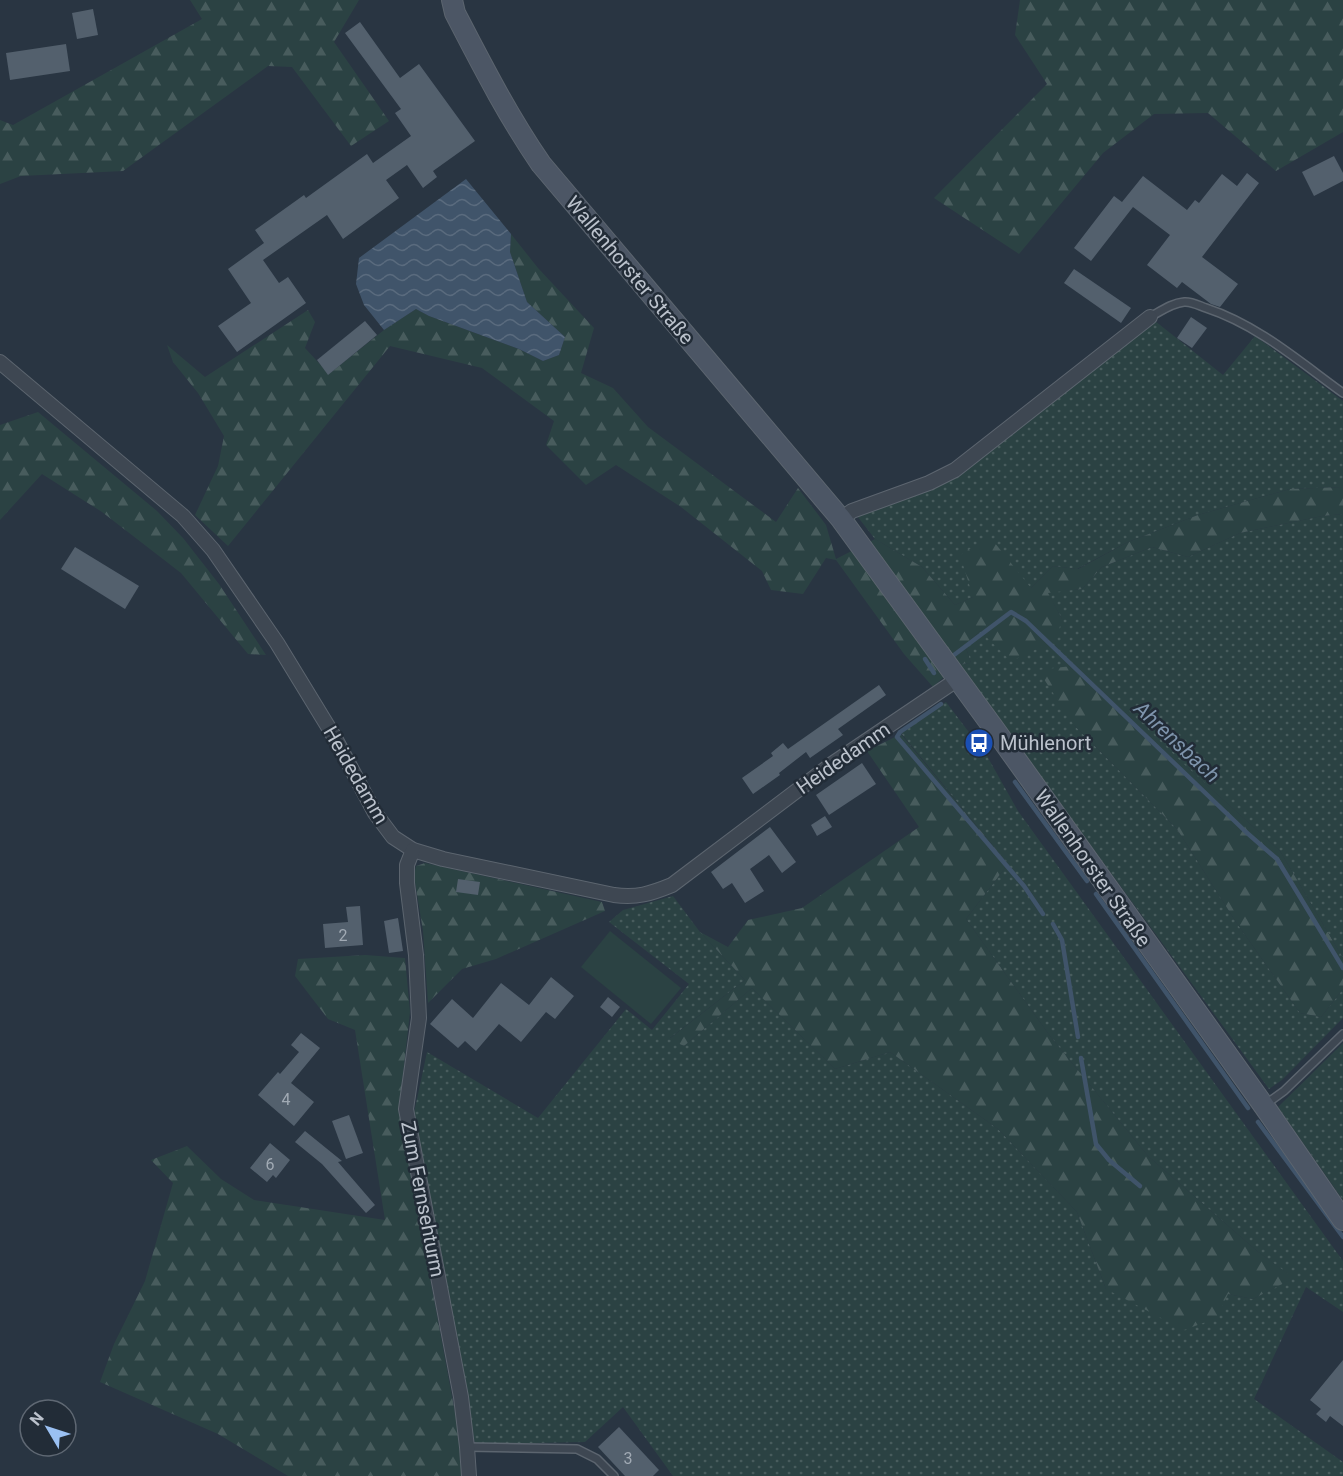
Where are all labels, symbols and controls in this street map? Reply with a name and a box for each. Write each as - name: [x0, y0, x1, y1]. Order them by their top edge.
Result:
- street label: Wallenhorster Straße: [561, 191, 699, 349]
- water label: Ahrensbach: [1129, 696, 1225, 788]
- street label: Heidedamm: [792, 717, 894, 799]
- street label: Heidedamm: [318, 722, 394, 828]
- bus stop icon: Mühlenort: [963, 727, 995, 759]
- place label: Mühlenort: [1000, 731, 1091, 755]
- street label: Wallenhorster Straße: [1030, 785, 1156, 951]
- house number: 2: [339, 926, 348, 945]
- house number: 4: [282, 1090, 291, 1109]
- street label: Zum Fernsehturm: [396, 1119, 450, 1279]
- house number: 6: [266, 1155, 275, 1174]
- north arrow: [18, 1398, 78, 1458]
- text: N: [26, 1409, 48, 1429]
- house number: 3: [624, 1449, 633, 1468]

